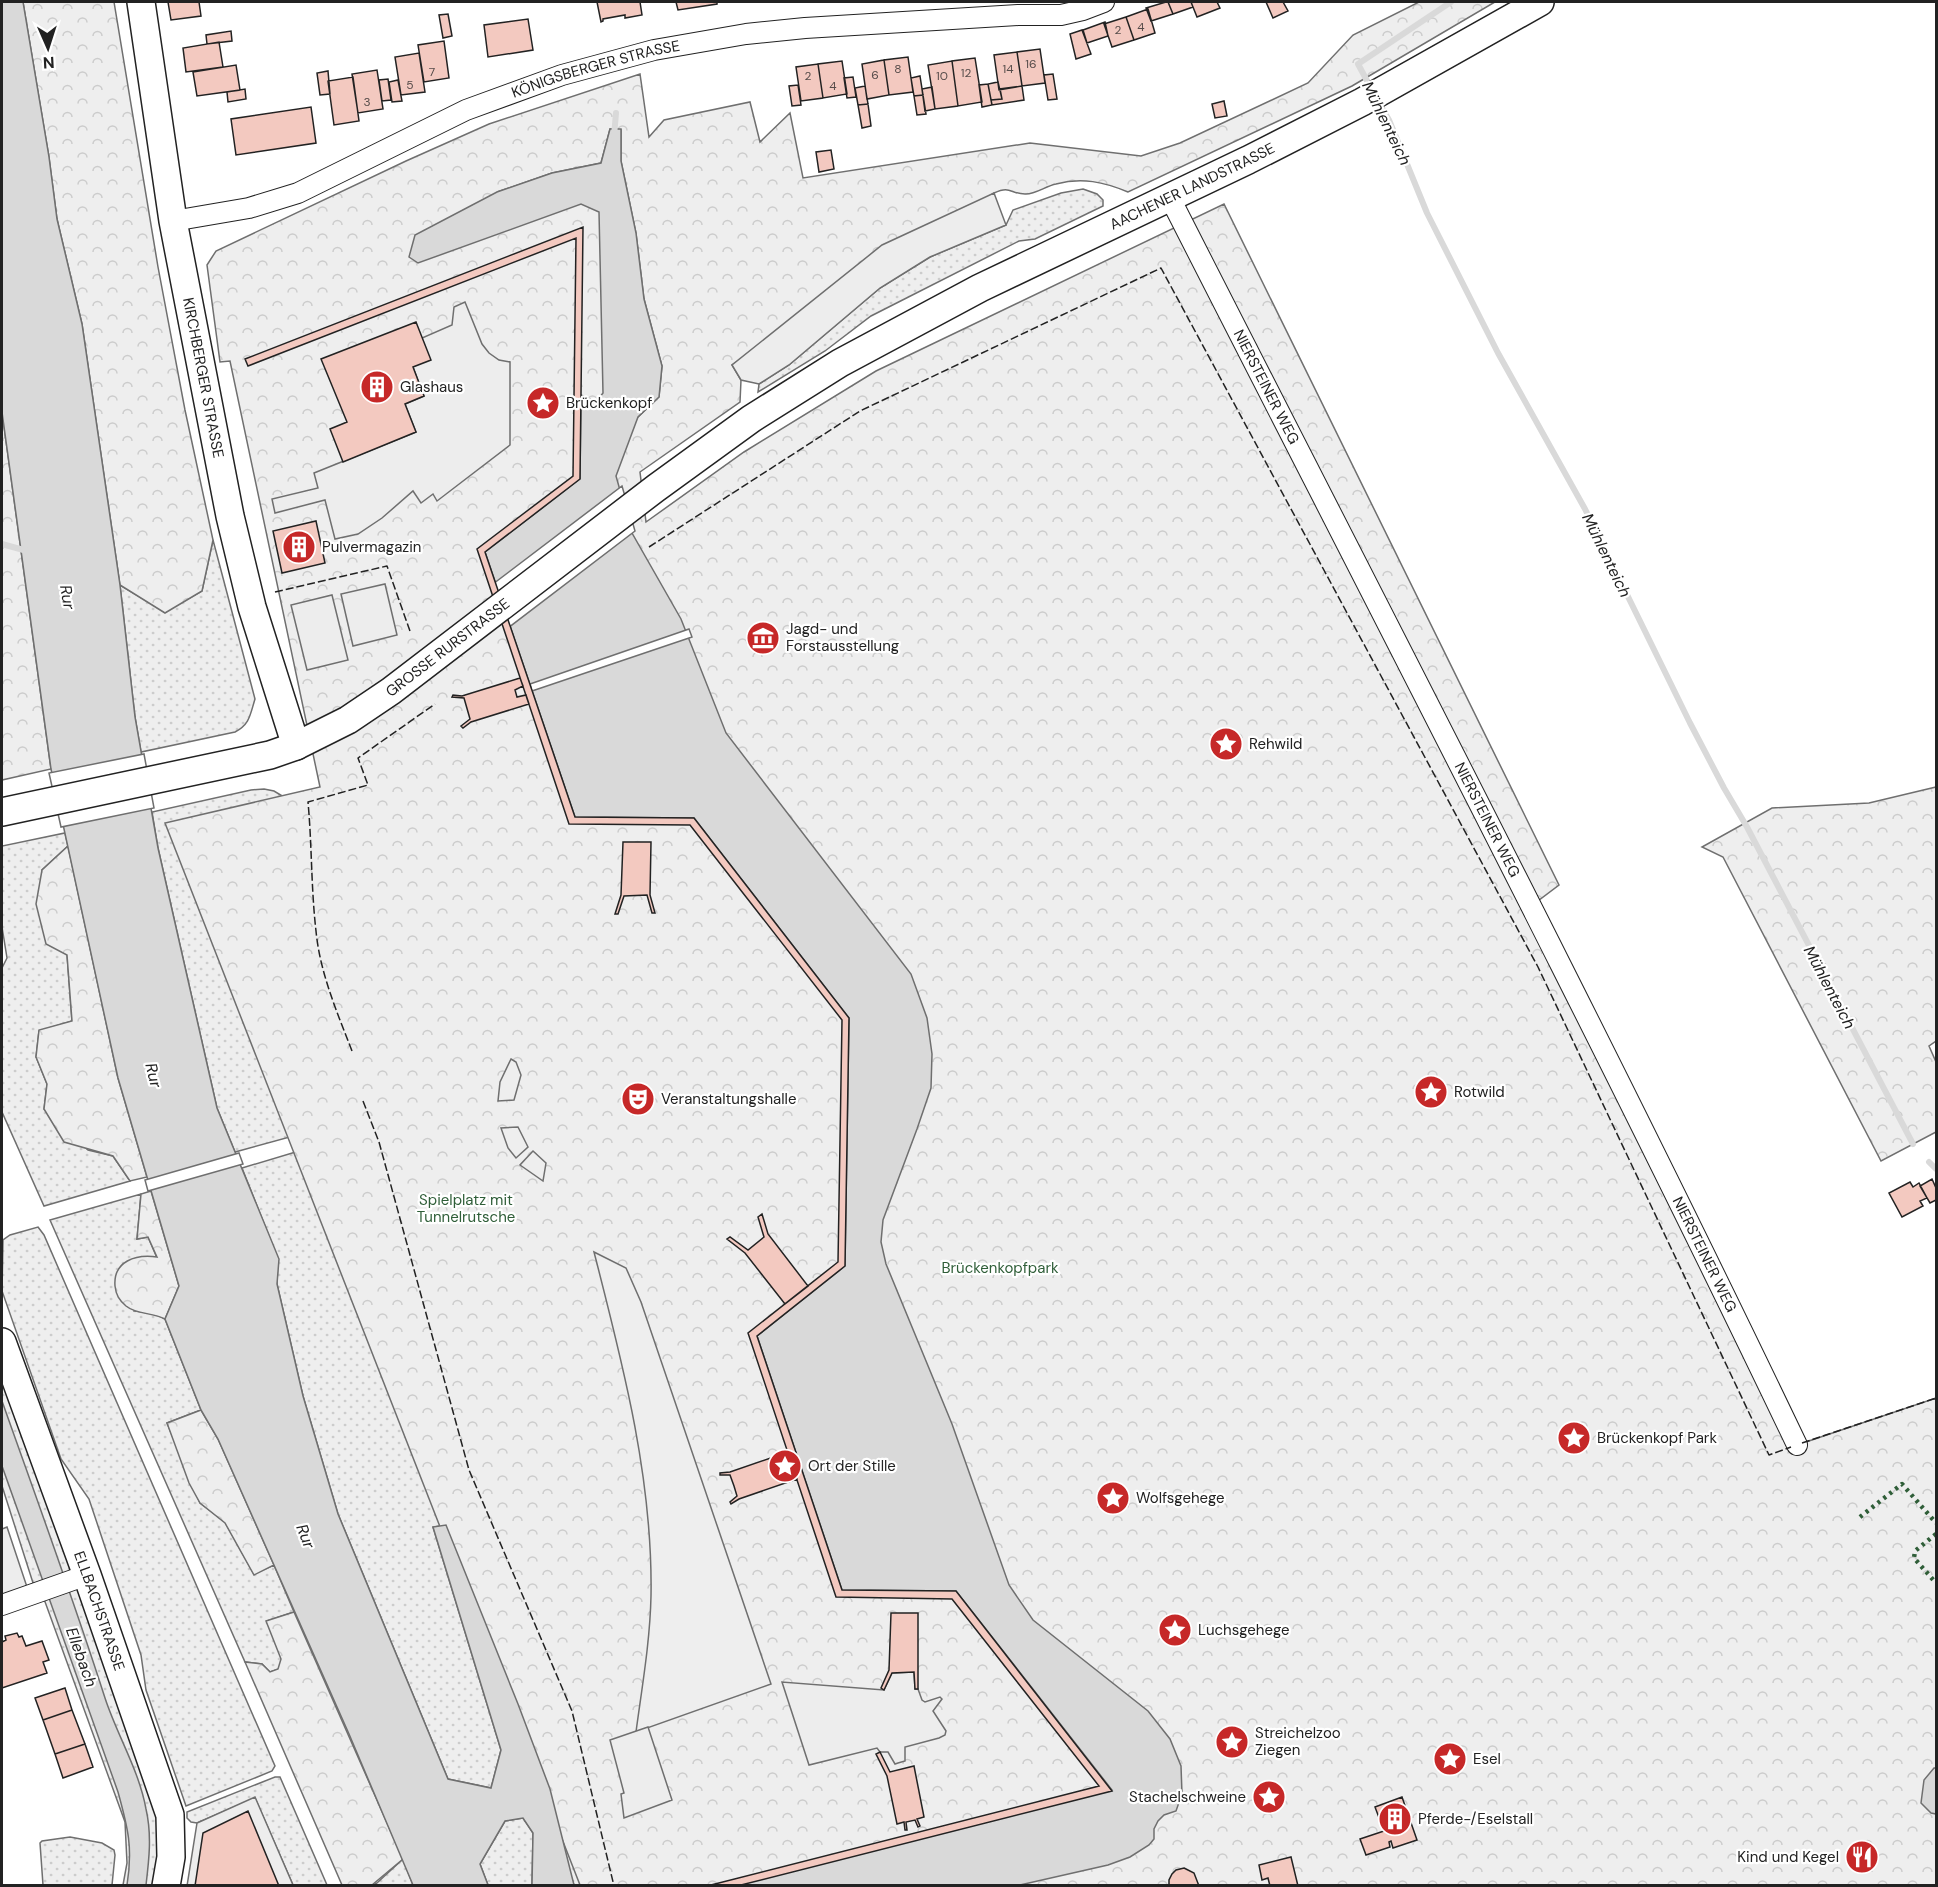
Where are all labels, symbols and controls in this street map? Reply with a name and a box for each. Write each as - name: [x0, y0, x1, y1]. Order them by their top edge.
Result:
- north arrow: [18, 18, 78, 78]
- house number: 4: [1137, 19, 1145, 35]
- house number: 2: [1115, 22, 1122, 38]
- street label: KÖNIGSBERGER STRASSE: [509, 36, 681, 103]
- text: N: [42, 52, 55, 73]
- house number: 16: [1025, 56, 1037, 72]
- house number: 8: [894, 61, 902, 77]
- house number: 14: [1002, 61, 1014, 77]
- house number: 7: [429, 64, 435, 80]
- house number: 12: [961, 65, 971, 81]
- house number: 6: [871, 67, 879, 83]
- house number: 2: [805, 68, 812, 84]
- house number: 10: [936, 68, 948, 84]
- house number: 5: [406, 77, 414, 93]
- house number: 4: [829, 78, 837, 94]
- water label: Mühlenteich: [1357, 78, 1416, 169]
- house number: 3: [363, 94, 371, 110]
- street label: AACHENER LANDSTRASSE: [1106, 138, 1278, 235]
- street label: KIRCHBERGER STRASSE: [178, 296, 229, 460]
- street label: NIERSTEINER WEG: [1229, 326, 1304, 448]
- building icon: Glashaus: [359, 369, 395, 405]
- place label: Glashaus: [400, 377, 463, 397]
- place icon: Brückenkopf: [525, 385, 561, 421]
- place label: Brückenkopf: [566, 393, 652, 413]
- water label: Mühlenteich: [1577, 510, 1636, 601]
- building icon: Pulvermagazin: [281, 529, 317, 565]
- place label: Pulvermagazin: [322, 537, 421, 557]
- water label: Rur: [55, 583, 80, 612]
- street label: GROSSE RURSTRASSE: [382, 594, 514, 701]
- place label: Jagd- und Forstausstellung: [786, 619, 899, 656]
- museum icon: Jagd- und Forstausstellung: [745, 620, 781, 656]
- place icon: Rehwild: [1208, 726, 1244, 762]
- place label: Rehwild: [1249, 734, 1302, 754]
- street label: NIERSTEINER WEG: [1450, 759, 1525, 881]
- water label: Mühlenteich: [1799, 942, 1860, 1032]
- water label: Rur: [140, 1061, 167, 1091]
- place icon: Rotwild: [1413, 1074, 1449, 1110]
- theatre icon: Veranstaltungshalle: [620, 1081, 656, 1117]
- place label: Rotwild: [1454, 1082, 1505, 1102]
- place label: Veranstaltungshalle: [661, 1089, 796, 1109]
- park label: Spielplatz mit Tunnelrutsche: [417, 1190, 515, 1227]
- street label: NIERSTEINER WEG: [1668, 1193, 1741, 1316]
- park label: Brückenkopfpark: [942, 1258, 1059, 1278]
- place icon: Brückenkopf Park: [1556, 1420, 1592, 1456]
- place label: Brückenkopf Park: [1597, 1428, 1717, 1448]
- place icon: Ort der Stille: [767, 1448, 803, 1484]
- place label: Ort der Stille: [808, 1456, 896, 1476]
- place icon: Wolfsgehege: [1095, 1480, 1131, 1516]
- place label: Wolfsgehege: [1136, 1488, 1225, 1508]
- water label: Rur: [291, 1521, 320, 1552]
- street label: ELLBACHSTRASSE: [69, 1548, 129, 1673]
- place icon: Luchsgehege: [1157, 1612, 1193, 1648]
- place label: Luchsgehege: [1198, 1620, 1290, 1640]
- water label: Ellebach: [61, 1624, 102, 1690]
- place label: Streichelzoo Ziegen: [1255, 1723, 1341, 1760]
- place icon: Streichelzoo Ziegen: [1214, 1724, 1250, 1760]
- place icon: Esel: [1432, 1741, 1468, 1777]
- place label: Esel: [1473, 1749, 1501, 1769]
- place icon: Stachelschweine: [1251, 1779, 1287, 1815]
- place label: Stachelschweine: [1129, 1787, 1246, 1807]
- building icon: Pferde-/Eselstall: [1377, 1801, 1413, 1837]
- place label: Pferde-/Eselstall: [1418, 1809, 1533, 1829]
- restaurant icon: Kind und Kegel: [1844, 1839, 1880, 1875]
- place label: Kind und Kegel: [1737, 1847, 1839, 1867]

